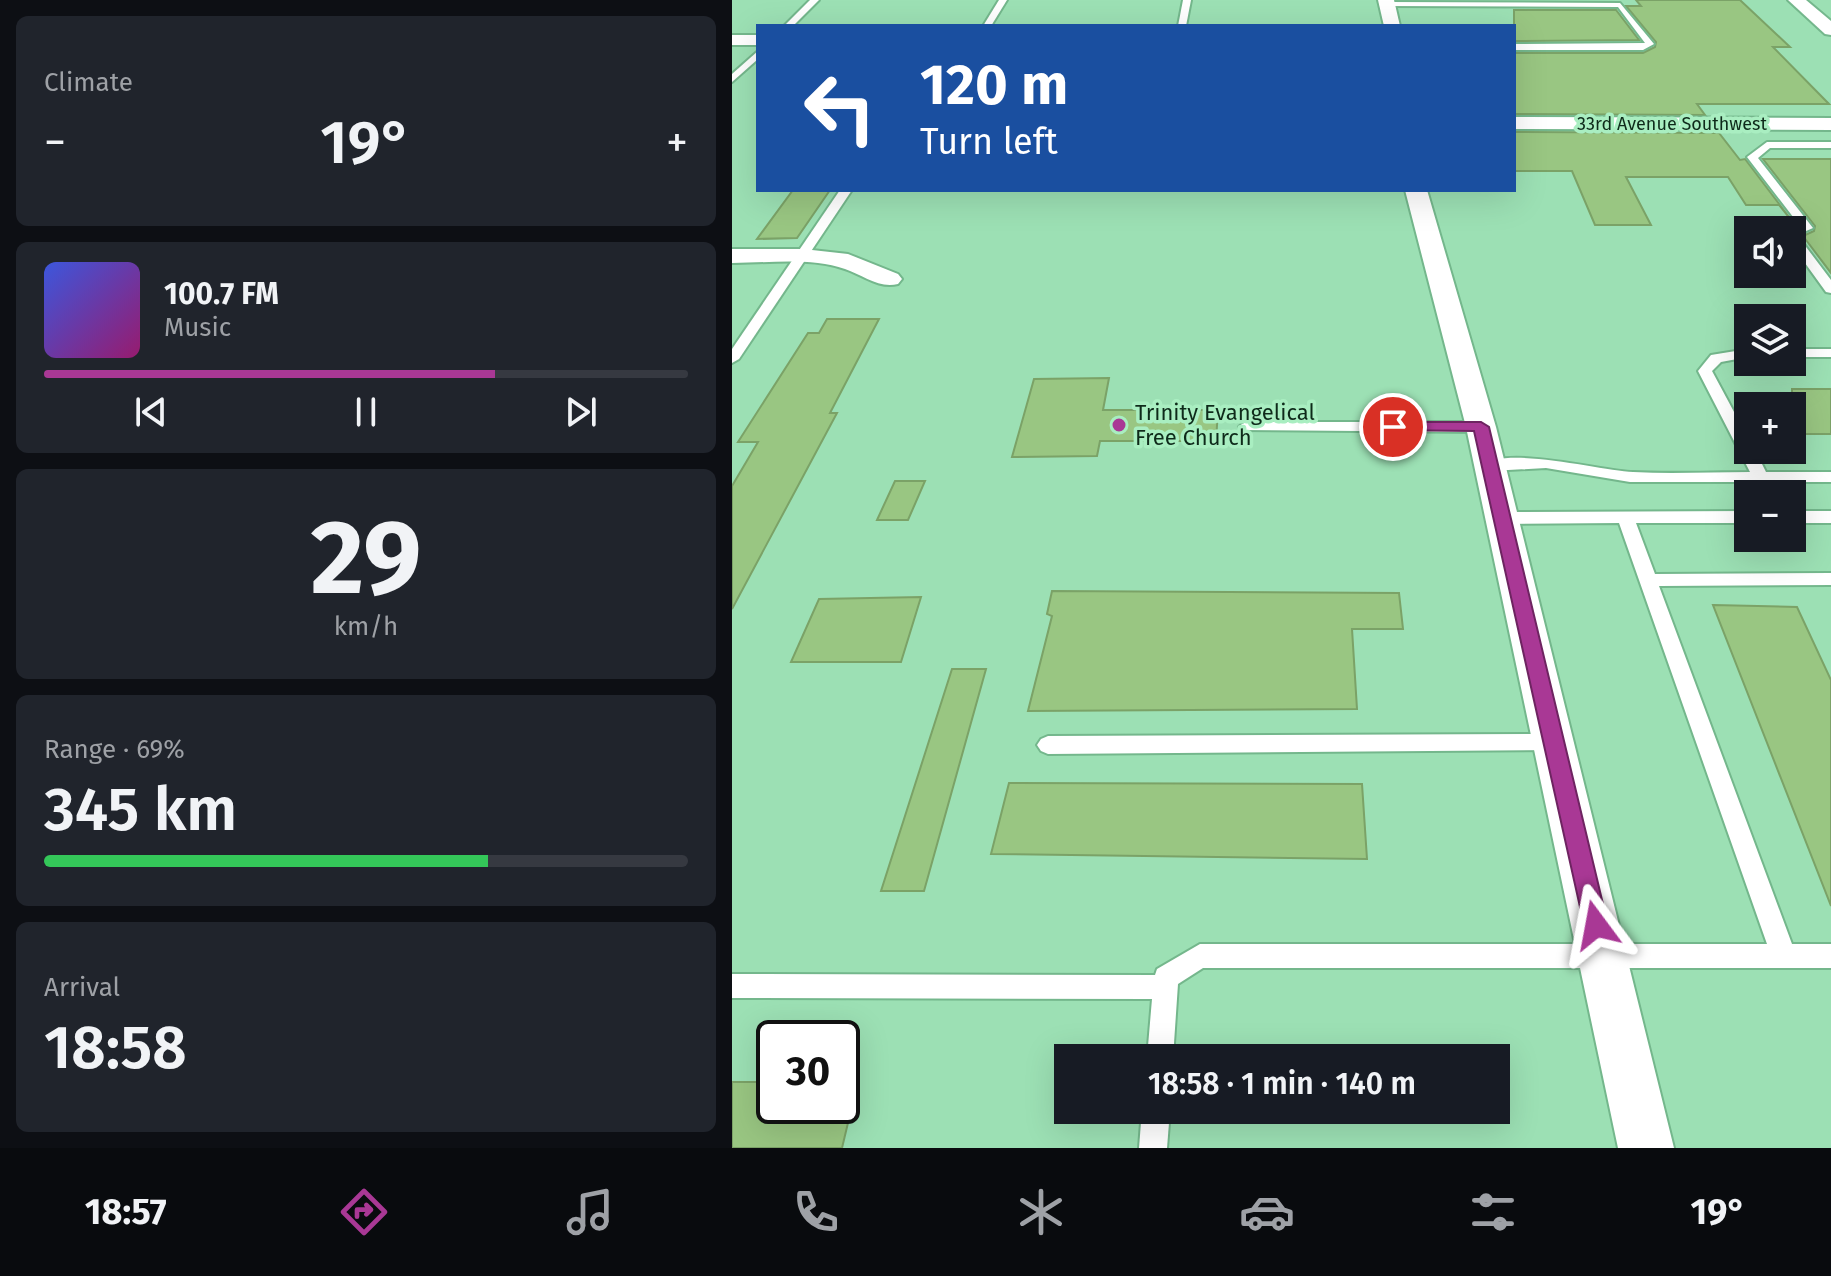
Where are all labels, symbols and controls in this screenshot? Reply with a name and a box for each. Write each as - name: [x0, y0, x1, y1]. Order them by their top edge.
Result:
- text: 120 m: [920, 52, 1068, 119]
- icon: left: [788, 56, 892, 160]
- text: Climate: [44, 67, 133, 98]
- text: 19°: [320, 107, 412, 179]
- street label: 33rd Avenue Southwest: [1577, 113, 1767, 135]
- text: −: [44, 116, 66, 169]
- text: +: [666, 116, 688, 169]
- text: Turn left: [920, 120, 1058, 164]
- map controls: [1734, 216, 1806, 552]
- button: sound: [1734, 216, 1806, 288]
- text: 100.7 FM: [164, 276, 279, 312]
- button: layers: [1734, 304, 1806, 376]
- text: Music: [164, 312, 231, 343]
- icon: previous: [129, 390, 173, 434]
- icon: pause: [344, 390, 388, 434]
- icon: next: [559, 390, 603, 434]
- button: +: [1734, 392, 1806, 464]
- pin: [1359, 393, 1427, 461]
- place label: Trinity Evangelical Free Church: [1135, 399, 1315, 451]
- icon: arrive: [1371, 405, 1415, 449]
- marker: Trinity Evangelical Free Church: [1110, 416, 1128, 434]
- button: −: [1734, 480, 1806, 552]
- text: 29: [311, 496, 421, 621]
- text: km/h: [334, 611, 398, 642]
- text: Range · 69%: [44, 734, 185, 765]
- text: 345 km: [44, 774, 237, 846]
- position arrow: [1554, 883, 1638, 967]
- text: Arrival: [44, 972, 120, 1003]
- text: 18:58: [44, 1012, 187, 1084]
- speed limit sign: 30: [756, 1020, 860, 1124]
- text: 18:58 · 1 min · 140 m: [1148, 1066, 1416, 1102]
- icon: directions: [336, 1184, 392, 1240]
- icon: music: [562, 1184, 618, 1240]
- icon: phone: [788, 1184, 844, 1240]
- icon: climate: [1013, 1184, 1069, 1240]
- icon: car: [1239, 1184, 1295, 1240]
- icon: filters: [1465, 1184, 1521, 1240]
- text: 18:57: [85, 1190, 167, 1234]
- text: 19°: [1690, 1190, 1746, 1234]

